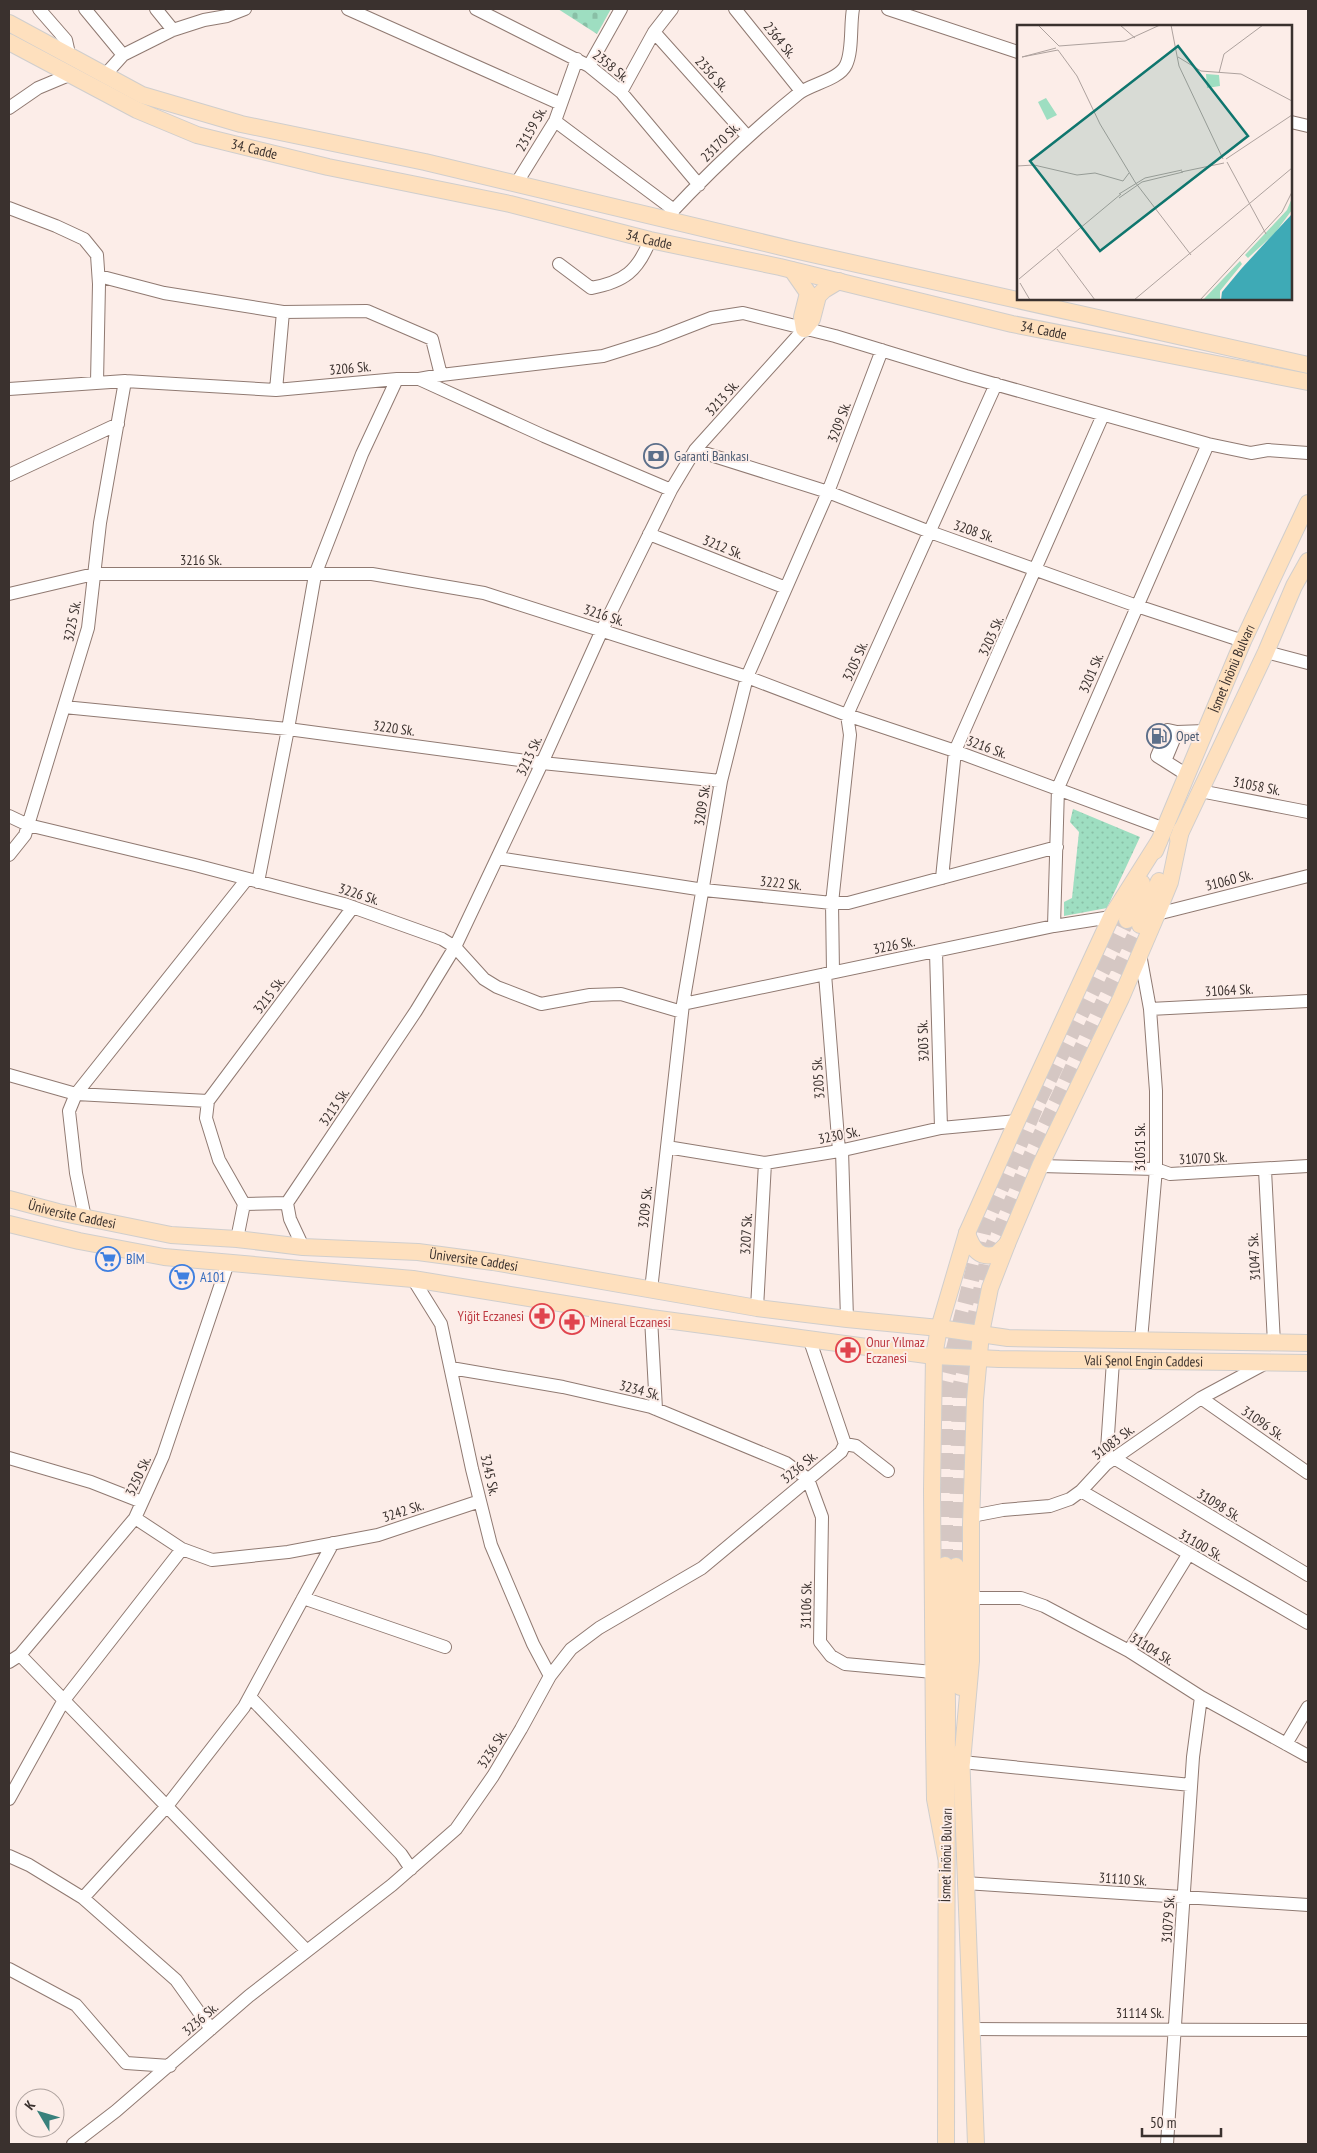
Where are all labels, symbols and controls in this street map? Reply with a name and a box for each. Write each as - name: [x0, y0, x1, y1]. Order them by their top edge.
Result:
- street label: 2364 Sk.: [760, 18, 800, 62]
- inset map: [1017, 25, 1292, 300]
- street label: 2358 Sk.: [589, 46, 633, 86]
- street label: 2356 Sk.: [691, 52, 733, 96]
- street label: 23159 Sk.: [511, 103, 551, 155]
- street label: 23170 Sk.: [697, 119, 743, 165]
- street label: 34. Cadde: [229, 135, 280, 163]
- street label: 34. Cadde: [624, 225, 674, 253]
- street label: 34. Cadde: [1019, 317, 1069, 344]
- street label: 3206 Sk.: [328, 357, 372, 379]
- street label: 3213 Sk.: [701, 376, 743, 420]
- street label: 3209 Sk.: [823, 399, 855, 445]
- bank icon: Garanti Bankası: [643, 443, 669, 469]
- place label: Garanti Bankası: [674, 447, 749, 465]
- street label: 3208 Sk.: [951, 516, 997, 546]
- street label: 3212 Sk.: [700, 531, 746, 563]
- street label: 3216 Sk.: [180, 551, 222, 569]
- street label: 3225 Sk.: [59, 599, 85, 643]
- street label: 3216 Sk.: [581, 600, 627, 630]
- street label: 3203 Sk.: [974, 613, 1008, 659]
- street label: İsmet İnönü Bulvarı: [1205, 621, 1259, 715]
- street label: 3205 Sk.: [838, 638, 872, 684]
- street label: 3201 Sk.: [1074, 650, 1108, 696]
- street label: 3220 Sk.: [372, 716, 416, 740]
- fuel station icon: Opet: [1146, 723, 1172, 749]
- place label: Opet: [1176, 727, 1200, 745]
- street label: 3216 Sk.: [964, 731, 1010, 763]
- street label: 3213 Sk.: [512, 733, 546, 779]
- street label: 31058 Sk.: [1232, 773, 1282, 799]
- street label: 3209 Sk.: [690, 783, 714, 827]
- street label: 31060 Sk.: [1203, 865, 1255, 895]
- street label: 3222 Sk.: [759, 872, 803, 894]
- street label: 3226 Sk.: [336, 879, 382, 909]
- street label: 3226 Sk.: [872, 932, 916, 958]
- street label: 3215 Sk.: [249, 973, 289, 1017]
- street label: 31064 Sk.: [1204, 980, 1254, 1000]
- street label: 3203 Sk.: [913, 1020, 933, 1062]
- street label: 3205 Sk.: [808, 1056, 828, 1100]
- street label: 3213 Sk.: [315, 1085, 353, 1129]
- street label: 3230 Sk.: [817, 1122, 861, 1148]
- street label: 31051 Sk.: [1131, 1123, 1149, 1171]
- street label: 31070 Sk.: [1178, 1148, 1228, 1168]
- street label: 3209 Sk.: [634, 1185, 656, 1229]
- street label: Üniversite Caddesi: [26, 1196, 118, 1233]
- street label: 3207 Sk.: [736, 1213, 756, 1255]
- street label: 31047 Sk.: [1244, 1233, 1264, 1281]
- street label: Üniversite Caddesi: [428, 1245, 519, 1275]
- supermarket icon: BİM: [95, 1246, 121, 1272]
- place label: BİM: [126, 1250, 145, 1268]
- supermarket icon: A101: [169, 1264, 195, 1290]
- place label: A101: [200, 1268, 226, 1286]
- pharmacy icon: Yiğit Eczanesi: [529, 1303, 555, 1329]
- place label: Yiğit Eczanesi: [458, 1307, 524, 1325]
- pharmacy icon: Mineral Eczanesi: [559, 1309, 585, 1335]
- place label: Mineral Eczanesi: [590, 1313, 671, 1331]
- place label: Onur Yılmaz Eczanesi: [866, 1333, 925, 1367]
- pharmacy icon: Onur Yılmaz Eczanesi: [835, 1337, 861, 1363]
- street label: Vali Şenol Engin Caddesi: [1083, 1351, 1203, 1371]
- street label: 3234 Sk.: [617, 1376, 663, 1404]
- street label: 31096 Sk.: [1238, 1402, 1288, 1444]
- street label: 31083 Sk.: [1088, 1420, 1138, 1464]
- street label: 3236 Sk.: [777, 1447, 821, 1487]
- street label: 3245 Sk.: [476, 1452, 504, 1498]
- street label: 3250 Sk.: [121, 1453, 155, 1499]
- street label: 31098 Sk.: [1194, 1485, 1244, 1525]
- street label: 3242 Sk.: [380, 1496, 426, 1526]
- street label: 31100 Sk.: [1176, 1525, 1226, 1565]
- street label: 31106 Sk.: [797, 1581, 815, 1629]
- street label: 31104 Sk.: [1127, 1629, 1177, 1669]
- street label: 3236 Sk.: [473, 1726, 511, 1772]
- street label: İsmet İnönü Bulvarı: [936, 1808, 956, 1902]
- street label: 31110 Sk.: [1098, 1868, 1148, 1890]
- street label: 31079 Sk.: [1157, 1894, 1179, 1944]
- street label: 3236 Sk.: [178, 1998, 222, 2040]
- street label: 31114 Sk.: [1116, 2004, 1164, 2022]
- north arrow: [15, 2088, 65, 2138]
- text: K: [20, 2096, 40, 2113]
- scale bar: [1142, 2106, 1221, 2138]
- text: 50 m: [1150, 2113, 1176, 2132]

